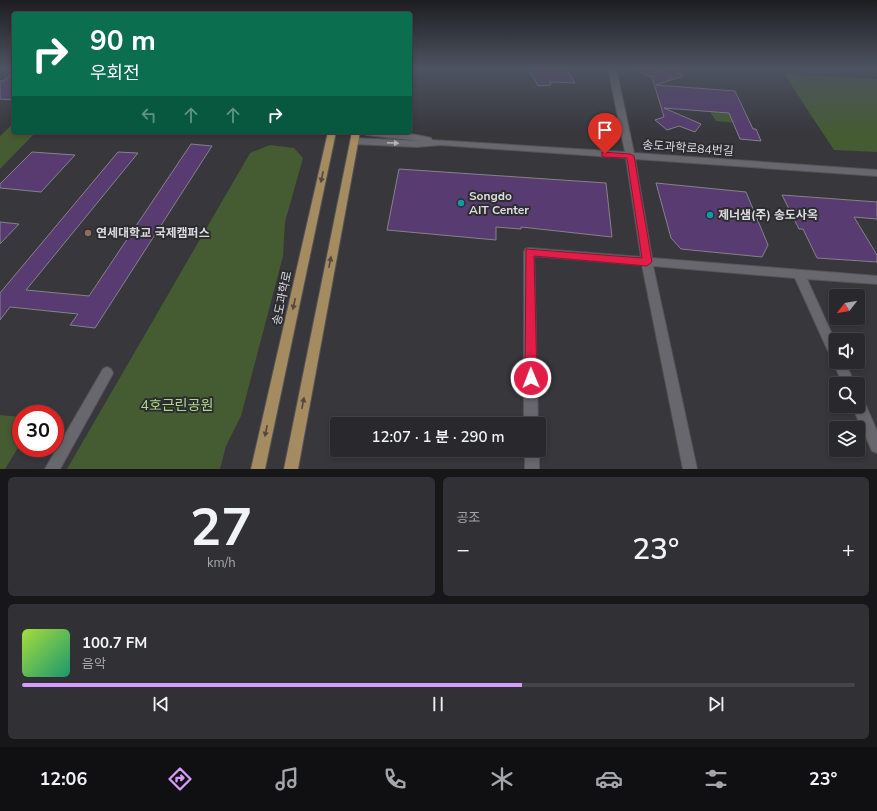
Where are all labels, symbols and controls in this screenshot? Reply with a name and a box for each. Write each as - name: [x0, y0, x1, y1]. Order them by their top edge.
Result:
- text: 90 m: [90, 22, 156, 60]
- icon: right: [24, 28, 76, 80]
- text: 우회전: [90, 61, 140, 85]
- icon: left: [138, 104, 160, 126]
- icon: ahead: [180, 104, 202, 126]
- icon: ahead: [222, 104, 244, 126]
- icon: right: [264, 104, 286, 126]
- pin: [588, 113, 622, 154]
- icon: arrive: [594, 119, 616, 141]
- street label: 송도과학로84번길: [642, 137, 734, 159]
- one-way arrow: [387, 140, 400, 146]
- one-way arrow: [318, 171, 324, 183]
- place label: Songdo AIT Center: [469, 188, 529, 218]
- marker: Songdo AIT Center: [456, 198, 466, 208]
- place label: 제너샘(주) 송도사옥: [718, 207, 818, 223]
- marker: 제너샘(주) 송도사옥: [705, 210, 715, 220]
- place label: 연세대학교 국제캠퍼스: [96, 225, 210, 241]
- marker: 연세대학교 국제캠퍼스: [83, 228, 93, 238]
- one-way arrow: [327, 256, 333, 268]
- street label: 송도과학로: [268, 269, 296, 327]
- north arrow: [829, 289, 865, 325]
- map controls: [829, 289, 865, 457]
- one-way arrow: [291, 298, 297, 310]
- button: sound: [829, 333, 865, 369]
- position arrow: [510, 357, 552, 399]
- button: search: [829, 377, 865, 413]
- park label: 4호근린공원: [141, 396, 213, 415]
- one-way arrow: [301, 397, 307, 409]
- speed limit sign: 30: [12, 405, 64, 457]
- button: layers: [829, 421, 865, 457]
- one-way arrow: [263, 425, 269, 437]
- text: 12:07 · 1 분 · 290 m: [371, 427, 505, 447]
- text: 27: [190, 492, 252, 563]
- text: 공조: [457, 509, 480, 527]
- text: 23°: [632, 529, 679, 570]
- text: −: [457, 535, 470, 565]
- text: +: [842, 535, 855, 565]
- text: km/h: [207, 554, 236, 572]
- text: 100.7 FM: [82, 633, 147, 653]
- text: 음악: [82, 655, 106, 673]
- icon: previous: [150, 693, 172, 715]
- icon: pause: [427, 693, 449, 715]
- icon: next: [705, 693, 727, 715]
- icon: directions: [166, 765, 194, 793]
- icon: music: [273, 765, 301, 793]
- icon: phone: [381, 765, 409, 793]
- icon: climate: [488, 765, 516, 793]
- icon: car: [595, 765, 623, 793]
- icon: filters: [702, 765, 730, 793]
- text: 12:06: [40, 767, 87, 791]
- text: 23°: [809, 767, 837, 791]

